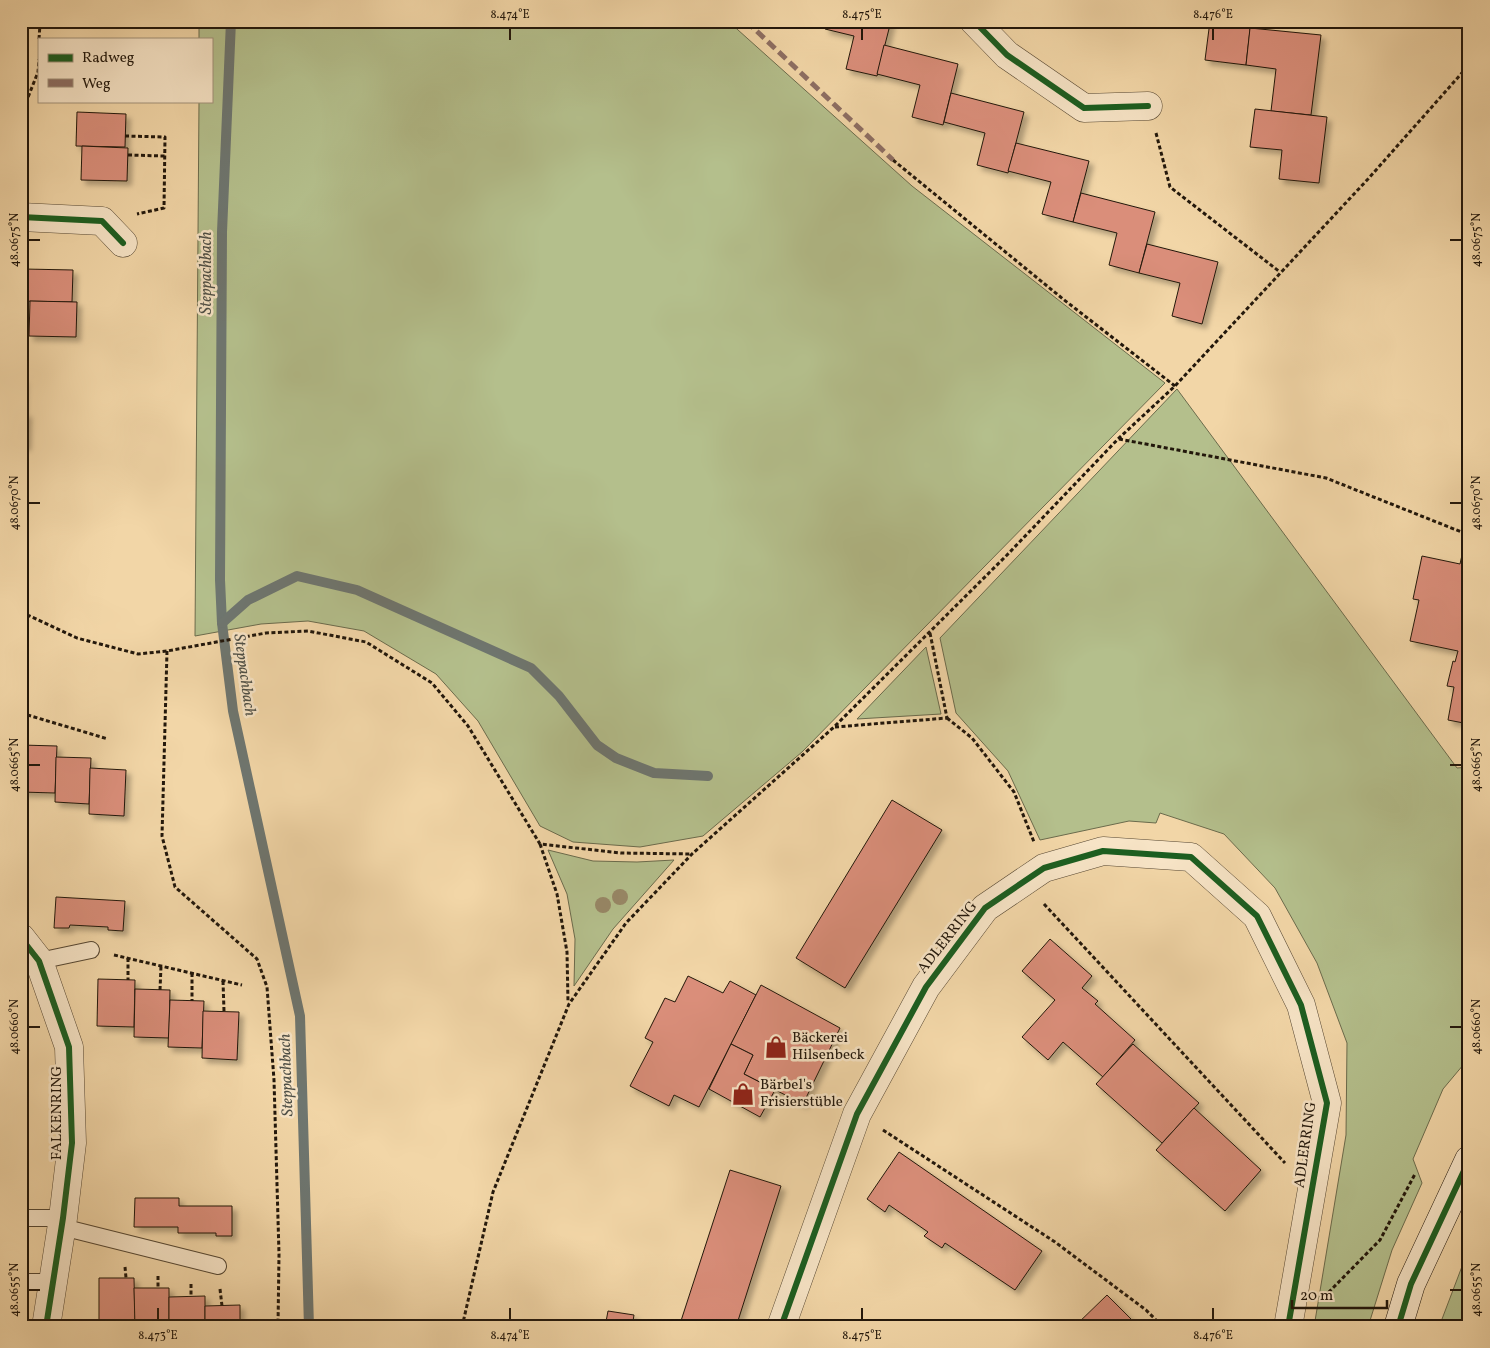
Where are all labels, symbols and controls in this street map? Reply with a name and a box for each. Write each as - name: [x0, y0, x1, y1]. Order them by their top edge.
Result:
- text: 8.474°E: [490, 7, 530, 23]
- text: 8.475°E: [842, 7, 882, 23]
- text: 8.476°E: [1193, 7, 1233, 23]
- legend: [38, 38, 212, 102]
- text: Radweg: [82, 48, 135, 69]
- text: Weg: [82, 74, 111, 95]
- text: 48.0675°N: [7, 213, 23, 267]
- text: 48.0675°N: [1469, 213, 1485, 267]
- water label: Steppachbach: [196, 232, 218, 314]
- text: 48.0670°N: [7, 475, 23, 531]
- text: 48.0670°N: [1469, 475, 1485, 531]
- water label: Steppachbach: [227, 632, 261, 718]
- text: 48.0665°N: [7, 738, 23, 792]
- text: 48.0665°N: [1469, 738, 1485, 792]
- street label: ADLERRING: [913, 897, 983, 979]
- text: 48.0660°N: [7, 999, 23, 1055]
- text: 48.0660°N: [1469, 999, 1485, 1055]
- place label: Bäckerei Hilsenbeck: [792, 1028, 865, 1066]
- water label: Steppachbach: [275, 1033, 299, 1117]
- shop icon: Bäckerei Hilsenbeck: [763, 1034, 789, 1060]
- street label: FALKENRING: [47, 1066, 68, 1160]
- place label: Bärbel's Frisierstüble: [760, 1075, 843, 1113]
- shop icon: Bärbel's Frisierstüble: [730, 1081, 756, 1107]
- street label: ADLERRING: [1290, 1101, 1322, 1189]
- text: 48.0655°N: [7, 1263, 23, 1317]
- text: 48.0655°N: [1469, 1263, 1485, 1317]
- scale bar: [1292, 1278, 1388, 1310]
- text: 20 m: [1300, 1286, 1333, 1307]
- text: 8.473°E: [138, 1328, 178, 1344]
- text: 8.474°E: [490, 1328, 530, 1344]
- text: 8.475°E: [842, 1328, 882, 1344]
- text: 8.476°E: [1193, 1328, 1233, 1344]

